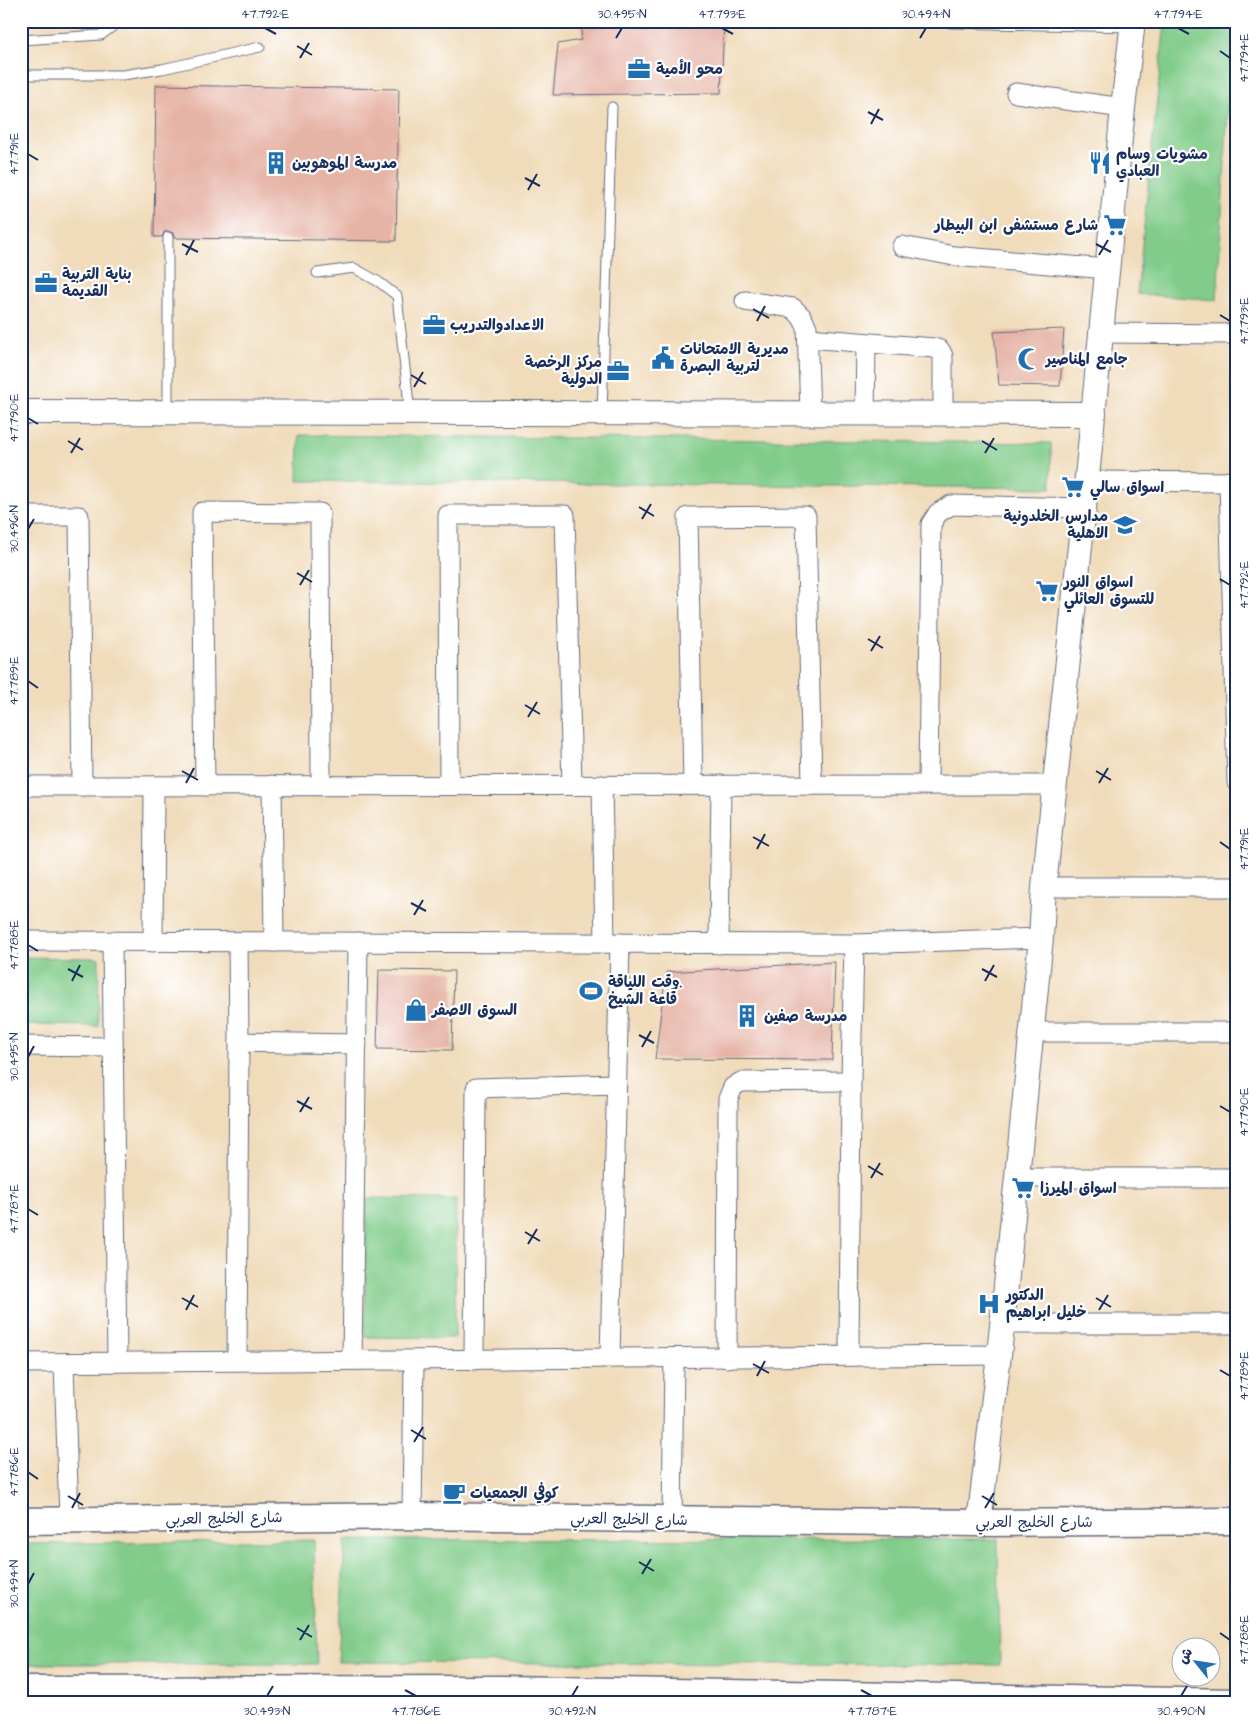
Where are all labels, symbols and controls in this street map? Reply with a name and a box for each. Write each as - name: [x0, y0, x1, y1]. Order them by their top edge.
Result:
- text: 47.792°E: [241, 6, 289, 23]
- text: 30.495°N: [597, 6, 647, 23]
- text: 47.793°E: [698, 6, 746, 23]
- text: 30.494°N: [902, 6, 951, 23]
- text: 47.794°E: [1153, 6, 1203, 23]
- text: 47.794°E: [1236, 33, 1253, 83]
- office icon: محو الأمية: [626, 56, 652, 82]
- place label: محو الأمية: [656, 58, 723, 80]
- text: 47.791°E: [6, 133, 23, 175]
- place label: مشويات وسام العبادي: [1116, 144, 1208, 183]
- building icon: مدرسة الموهوبين: [263, 150, 289, 176]
- restaurant icon: مشويات وسام العبادي: [1087, 150, 1113, 176]
- place label: مدرسة الموهوبين: [292, 153, 397, 174]
- supermarket icon: شارع مستشفى ابن البيطار: [1102, 212, 1128, 238]
- place label: شارع مستشفى ابن البيطار: [933, 215, 1098, 236]
- place label: بناية التربية القديمة: [62, 264, 131, 302]
- office icon: بناية التربية القديمة: [33, 270, 59, 296]
- text: 47.793°E: [1236, 297, 1253, 345]
- office icon: الاعدادوالتدريب: [421, 312, 447, 338]
- place label: الاعدادوالتدريب: [450, 315, 544, 336]
- place label: مديرية الامتحانات لتربية البصرة: [680, 339, 789, 377]
- public building icon: مديرية الامتحانات لتربية البصرة: [650, 345, 676, 371]
- mosque icon: جامع المناصير: [1016, 346, 1042, 372]
- place label: جامع المناصير: [1044, 349, 1128, 370]
- place label: مركز الرخصة الدولية: [525, 352, 602, 390]
- office icon: مركز الرخصة الدولية: [605, 358, 631, 384]
- text: 47.790°E: [6, 394, 23, 442]
- supermarket icon: اسواق سالي: [1060, 474, 1086, 500]
- place label: اسواق سالي: [1090, 477, 1164, 501]
- text: 30.496°N: [6, 505, 23, 553]
- place label: مدارس الخلدونية الاهلية: [1003, 506, 1108, 544]
- school or university icon: مدارس الخلدونية الاهلية: [1112, 512, 1138, 538]
- text: 47.792°E: [1236, 561, 1253, 609]
- place label: اسواق النور للتسوق العائلي: [1062, 572, 1154, 613]
- supermarket icon: اسواق النور للتسوق العائلي: [1034, 578, 1060, 604]
- text: 47.789°E: [6, 657, 23, 705]
- text: 47.791°E: [1236, 828, 1253, 870]
- text: 47.788°E: [6, 920, 23, 970]
- place label: وقت اللياقة. قاعة الشيخ: [608, 972, 682, 1010]
- sports icon: وقت اللياقة. قاعة الشيخ: [578, 978, 604, 1004]
- shop icon: السوق الاصفر: [403, 997, 429, 1023]
- place label: السوق الاصفر: [430, 1000, 517, 1021]
- building icon: مدرسة صفين: [734, 1003, 760, 1029]
- place label: مدرسة صفين: [764, 1006, 848, 1027]
- text: 30.495°N: [6, 1032, 23, 1082]
- text: 47.790°E: [1236, 1088, 1253, 1136]
- supermarket icon: اسواق الميرزا: [1010, 1175, 1036, 1201]
- place label: اسواق الميرزا: [1040, 1178, 1117, 1199]
- text: 47.787°E: [6, 1184, 23, 1234]
- place label: الدكتور خليل ابراهيم: [1004, 1285, 1086, 1323]
- hospital icon: الدكتور خليل ابراهيم: [976, 1291, 1002, 1317]
- text: 47.789°E: [1236, 1352, 1253, 1400]
- text: 47.786°E: [6, 1447, 23, 1497]
- cafe icon: كوفي الجمعيات: [441, 1480, 467, 1506]
- place label: كوفي الجمعيات: [470, 1482, 559, 1504]
- street label: شارع الخليج العربي: [165, 1507, 283, 1532]
- street label: شارع الخليج العربي: [570, 1508, 688, 1533]
- street label: شارع الخليج العربي: [975, 1512, 1093, 1535]
- text: 30.494°N: [6, 1559, 23, 1608]
- text: 47.788°E: [1236, 1615, 1253, 1665]
- north arrow: [1170, 1636, 1220, 1686]
- text: ش: [1173, 1644, 1198, 1668]
- text: 30.493°N: [244, 1703, 291, 1720]
- text: 47.786°E: [391, 1703, 441, 1720]
- text: 30.492°N: [548, 1703, 596, 1720]
- text: 47.787°E: [847, 1703, 897, 1720]
- text: 30.490°N: [1157, 1703, 1206, 1720]

